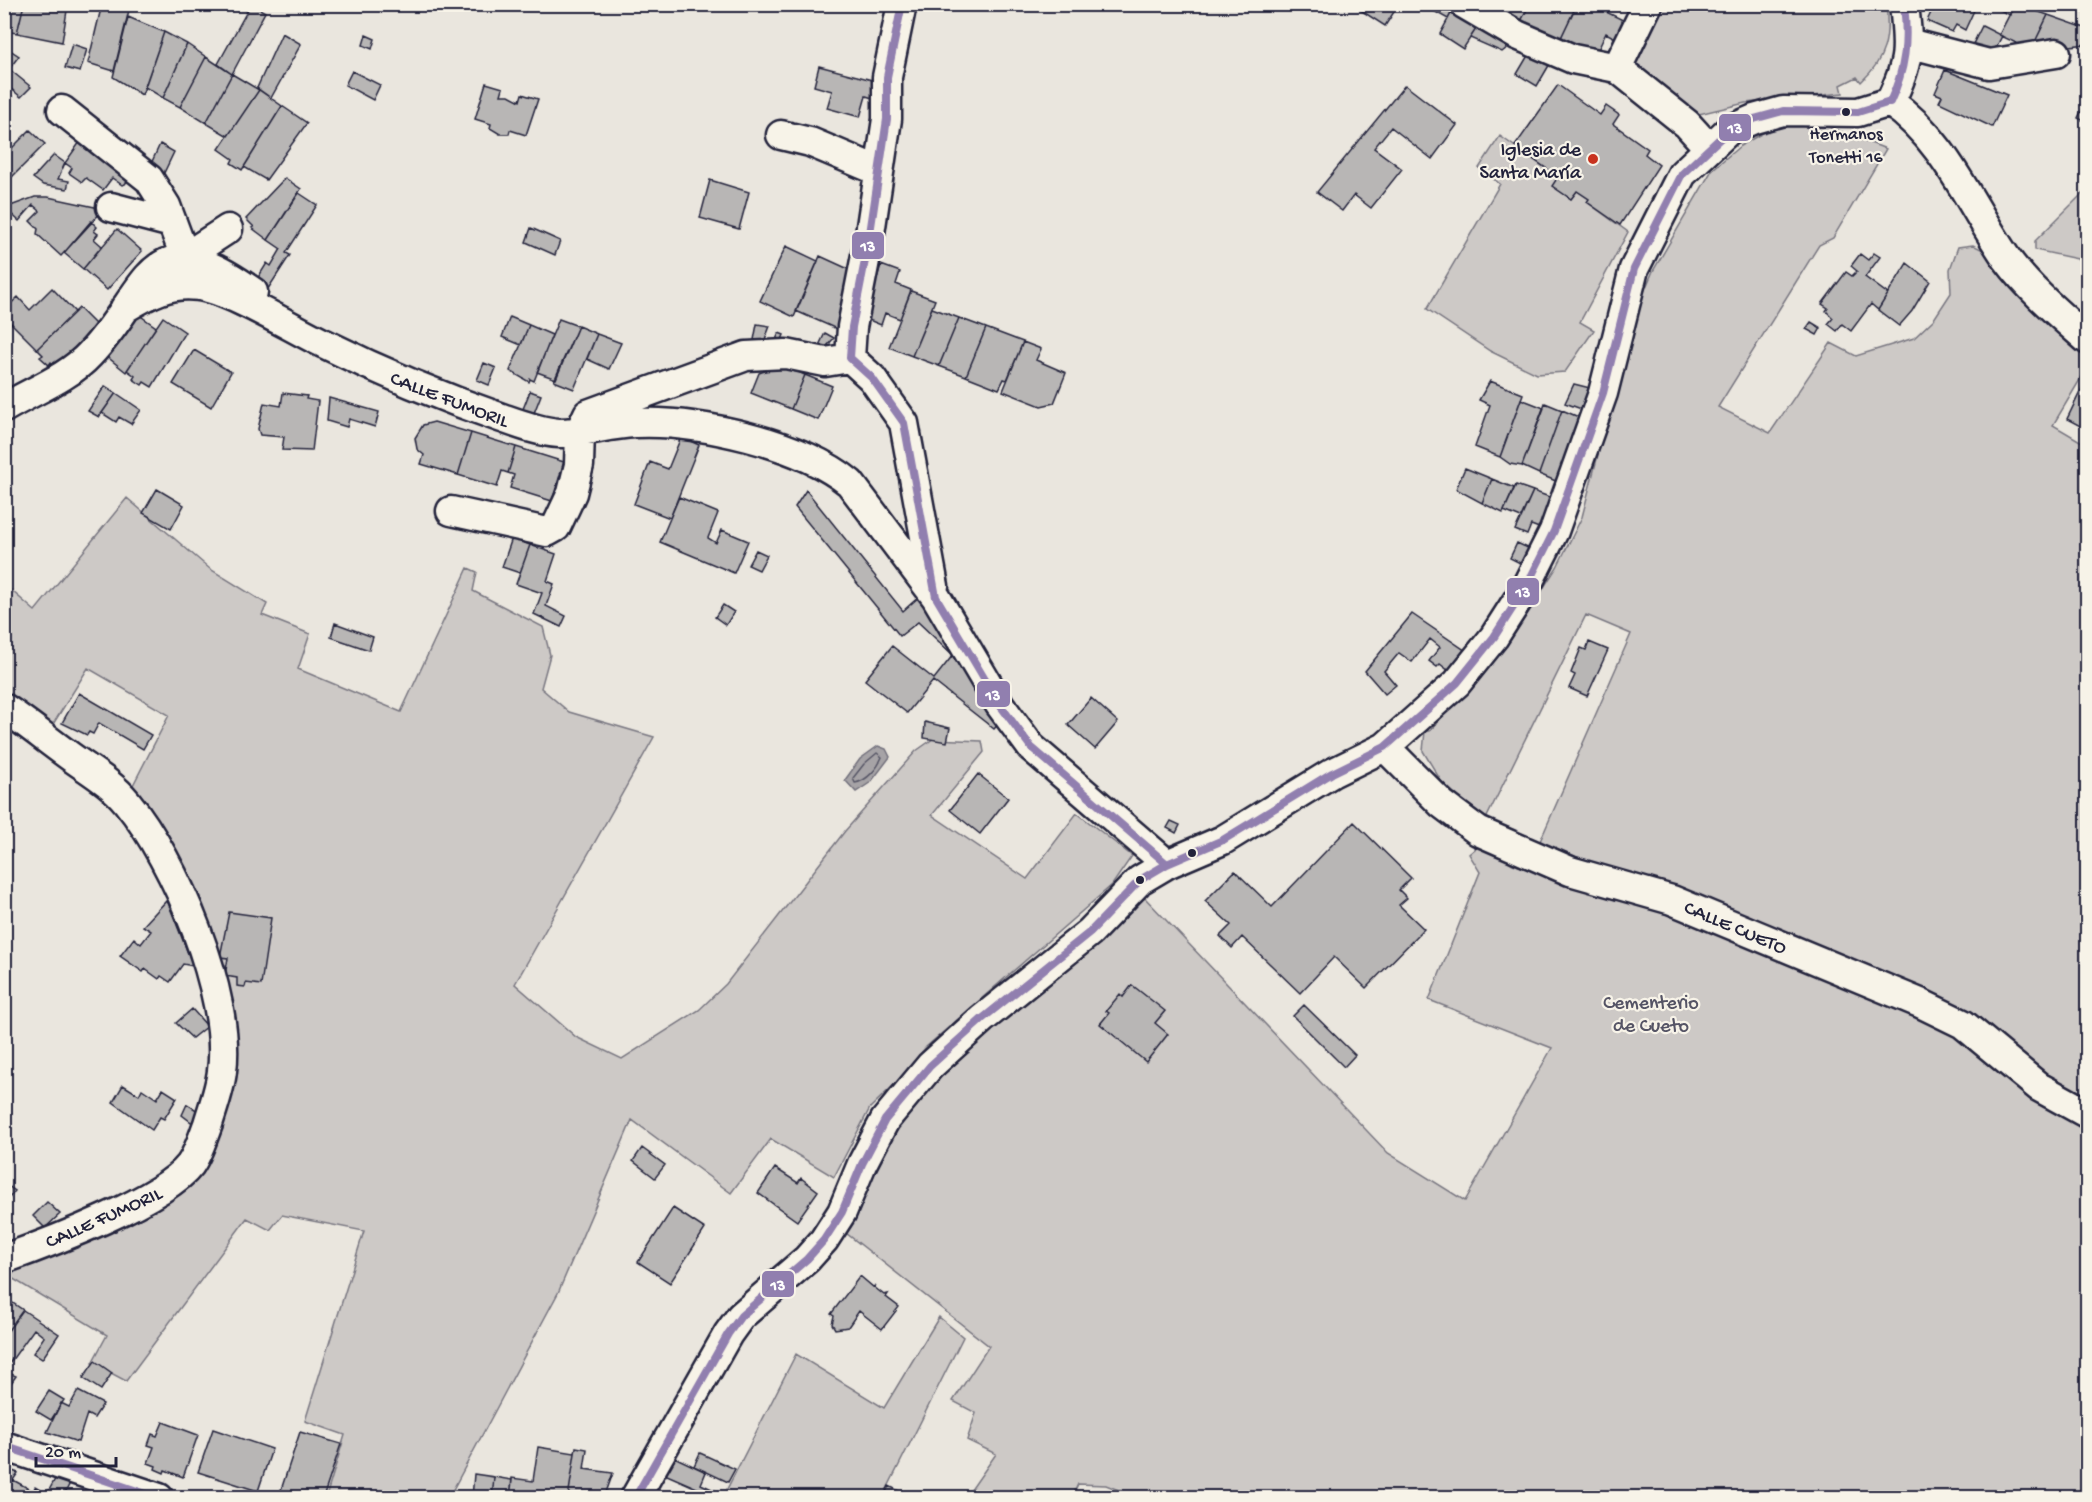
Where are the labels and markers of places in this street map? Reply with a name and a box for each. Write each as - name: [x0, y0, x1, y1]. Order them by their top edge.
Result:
- marker: Hermanos Tonetti 16: [1840, 106, 1852, 118]
- place label: Hermanos Tonetti 16: [1808, 125, 1884, 169]
- place label: Iglesia de Santa María: [1480, 140, 1582, 186]
- marker: Iglesia de Santa María: [1586, 152, 1600, 166]
- unlabelled marker: [1186, 847, 1198, 859]
- unlabelled marker: [1134, 874, 1146, 886]

